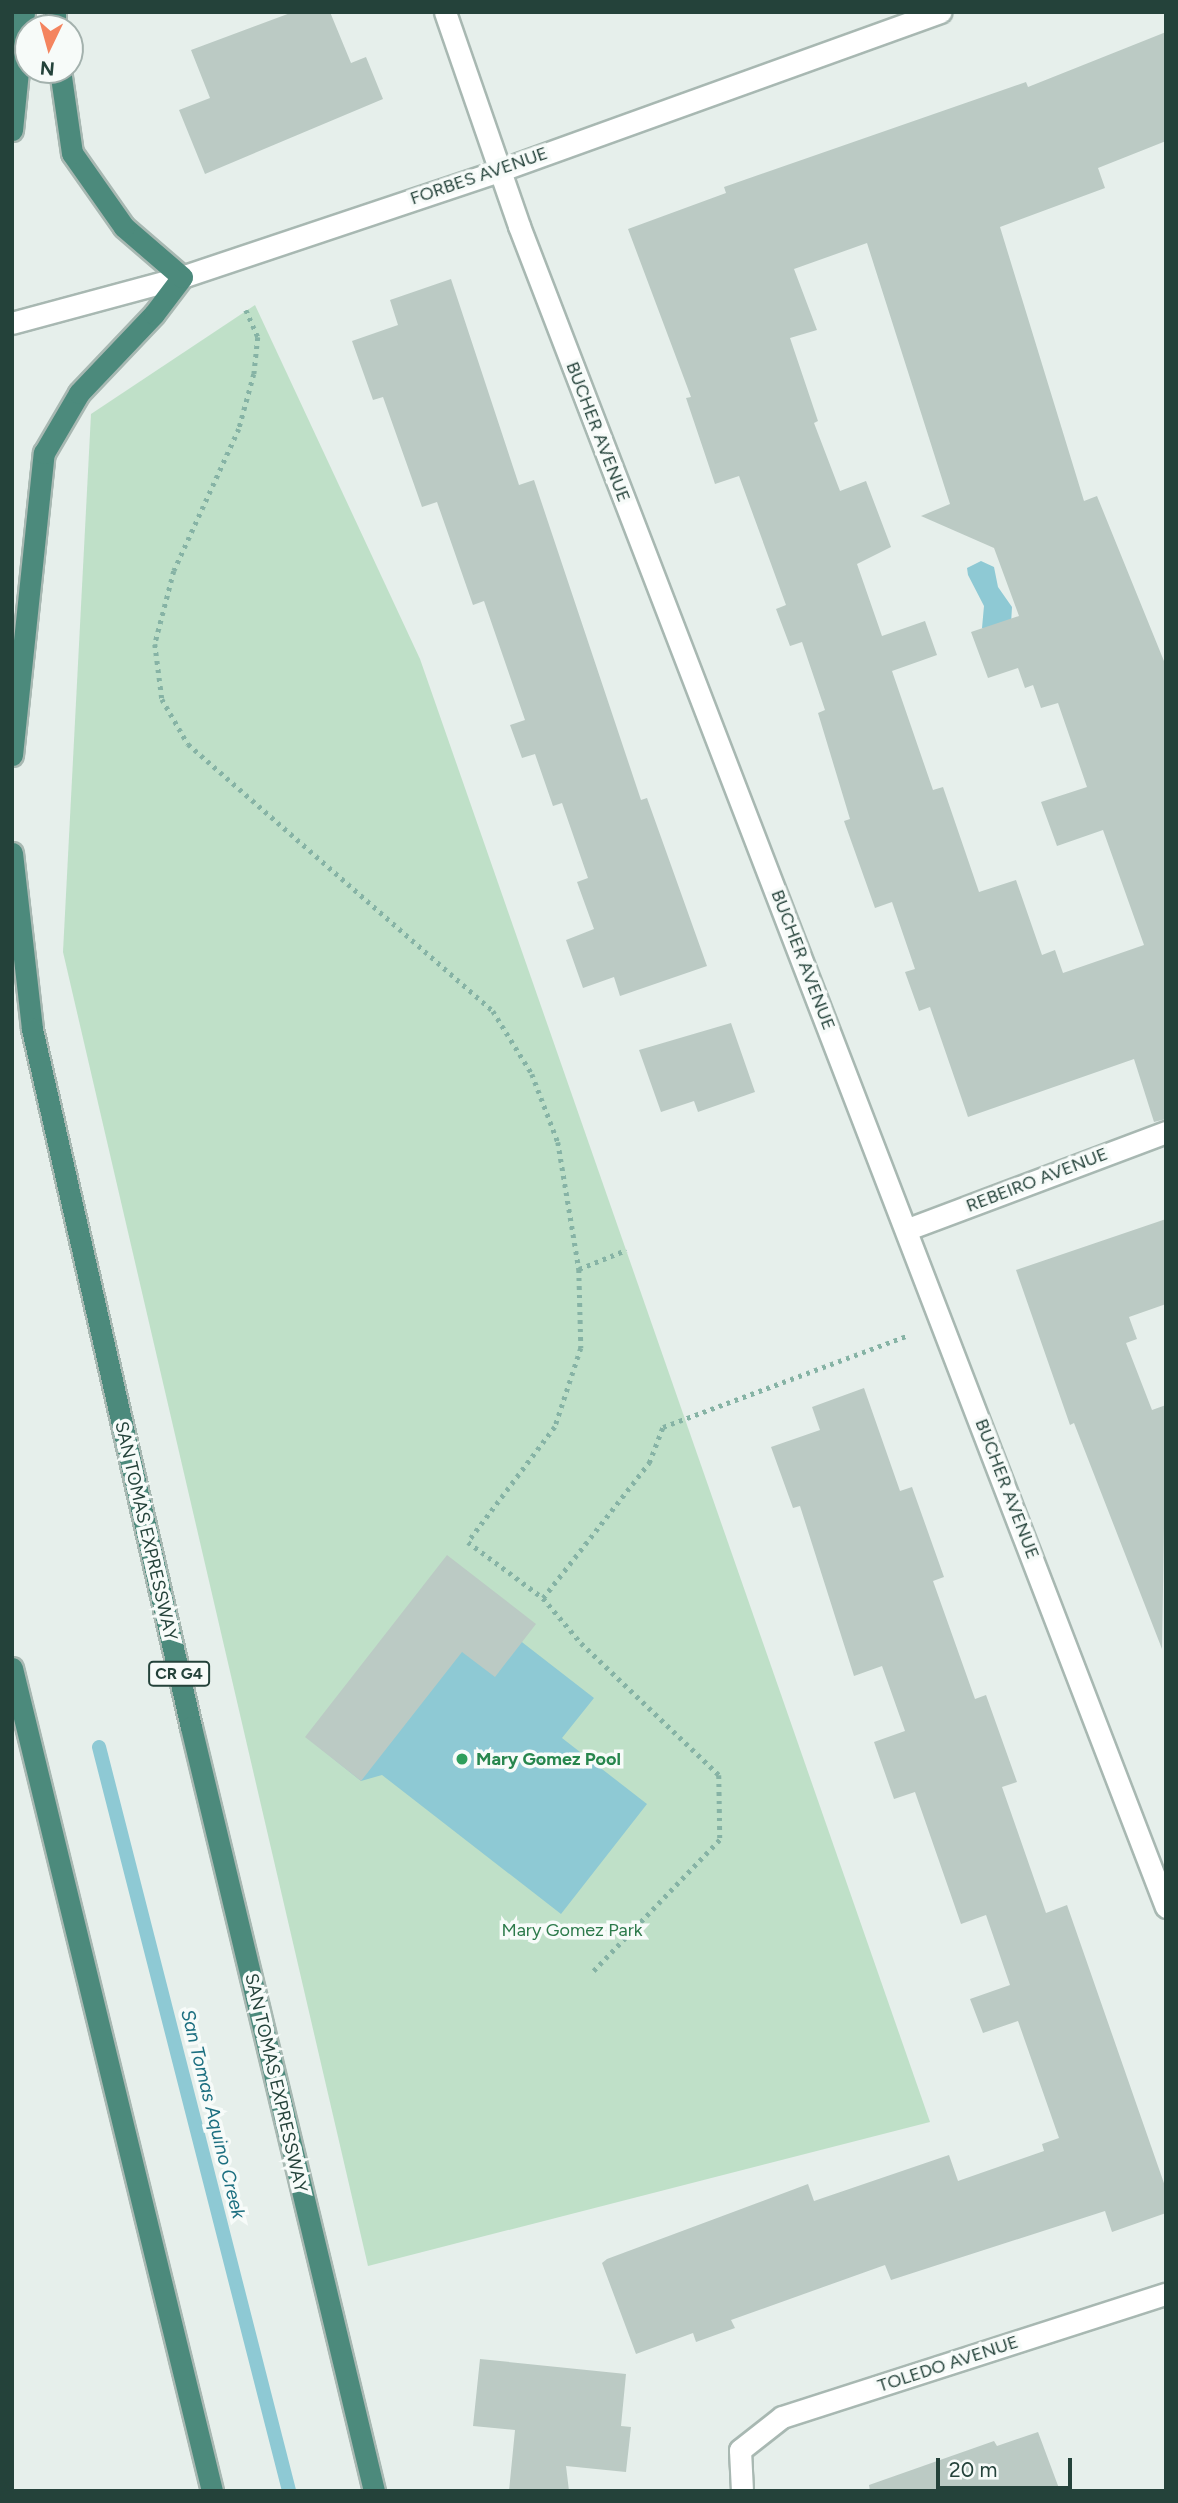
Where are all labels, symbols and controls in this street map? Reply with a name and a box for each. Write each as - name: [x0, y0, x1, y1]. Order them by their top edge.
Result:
- north arrow: [14, 14, 84, 84]
- text: N: [39, 56, 56, 81]
- street label: FORBES AVENUE: [407, 142, 551, 210]
- street label: BUCHER AVENUE: [561, 359, 635, 505]
- street label: BUCHER AVENUE: [766, 887, 840, 1033]
- street label: REBEIRO AVENUE: [963, 1143, 1111, 1217]
- street label: BUCHER AVENUE: [970, 1416, 1044, 1562]
- street label: SAN TOMAS EXPRESSWAY: [110, 1419, 182, 1643]
- road number: CR G4: [148, 1662, 210, 1686]
- place label: Mary Gomez Pool: [476, 1748, 621, 1770]
- marker: Mary Gomez Pool: [454, 1751, 470, 1767]
- park label: Mary Gomez Park: [501, 1919, 643, 1941]
- street label: SAN TOMAS EXPRESSWAY: [240, 1971, 312, 2195]
- water label: San Tomas Aquino Creek: [176, 2007, 250, 2221]
- street label: TOLEDO AVENUE: [875, 2331, 1021, 2397]
- scale bar: [940, 2444, 1076, 2488]
- text: 20 m: [949, 2457, 997, 2482]

